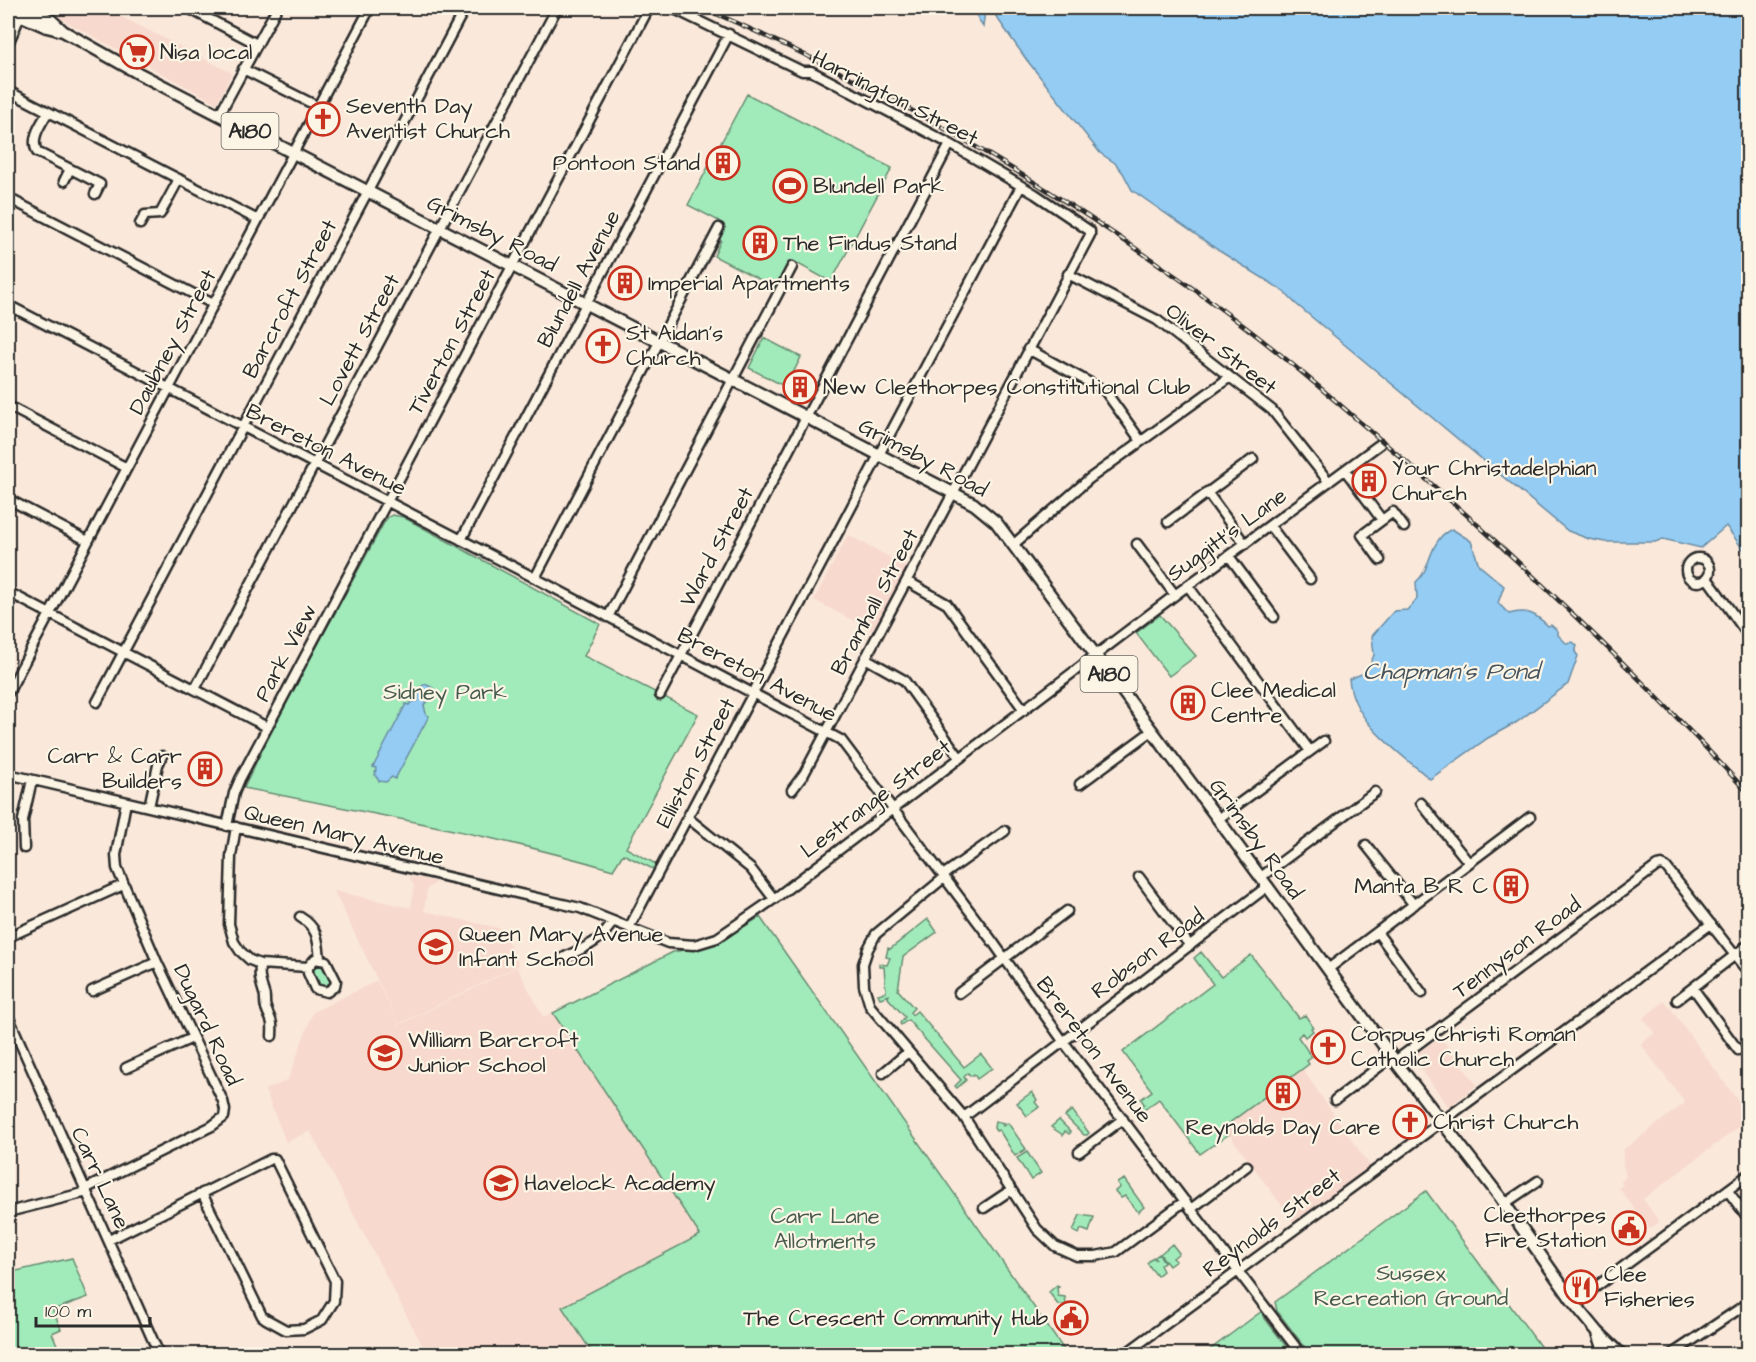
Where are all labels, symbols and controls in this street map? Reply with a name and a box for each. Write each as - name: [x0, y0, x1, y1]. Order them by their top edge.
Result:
- supermarket icon: Nisa local: [119, 34, 155, 70]
- place label: Nisa local: [160, 37, 253, 68]
- street label: Harrington Street: [806, 43, 984, 154]
- place label: Seventh Day Aventist Church: [346, 91, 510, 147]
- church icon: Seventh Day Aventist Church: [305, 101, 341, 137]
- road number: A180: [222, 113, 278, 149]
- building icon: Pontoon Stand: [705, 145, 741, 181]
- place label: Pontoon Stand: [553, 148, 700, 179]
- sports icon: Blundell Park: [772, 168, 808, 204]
- place label: Blundell Park: [813, 171, 945, 202]
- street label: Grimsby Road: [421, 188, 563, 281]
- street label: Blundell Avenue: [530, 205, 628, 353]
- street label: Barcroft Street: [235, 214, 345, 384]
- building icon: The Findus Stand: [742, 225, 778, 261]
- place label: The Findus Stand: [783, 228, 957, 259]
- street label: Tiverton Street: [400, 263, 504, 421]
- street label: Daubney Street: [122, 264, 225, 421]
- building icon: Imperial Apartments: [607, 265, 643, 301]
- street label: Lovett Street: [312, 268, 408, 411]
- place label: Imperial Apartments: [648, 268, 850, 299]
- street label: Oliver Street: [1159, 296, 1283, 402]
- place label: St Aidan's Church: [626, 318, 723, 374]
- church icon: St Aidan's Church: [585, 328, 621, 364]
- building icon: New Cleethorpes Constitutional Club: [782, 369, 818, 405]
- place label: New Cleethorpes Constitutional Club: [823, 372, 1190, 403]
- street label: Brereton Avenue: [240, 396, 412, 504]
- street label: Grimsby Road: [852, 411, 993, 506]
- place label: Your Christadelphian Church: [1392, 453, 1597, 509]
- building icon: Your Christadelphian Church: [1351, 463, 1387, 499]
- street label: Ward Street: [672, 481, 762, 613]
- street label: Suggitt's Lane: [1160, 481, 1294, 590]
- street label: Bramhall Street: [823, 523, 927, 681]
- street label: Park View: [247, 599, 325, 707]
- street label: Brereton Avenue: [672, 620, 842, 730]
- water label: Chapman's Pond: [1363, 655, 1544, 689]
- road number: A180: [1080, 656, 1138, 692]
- place label: Clee Medical Centre: [1211, 675, 1336, 731]
- park label: Sidney Park: [383, 677, 507, 709]
- building icon: Clee Medical Centre: [1170, 685, 1206, 721]
- street label: Elliston Street: [649, 692, 743, 834]
- street label: Lestrange Street: [794, 732, 958, 867]
- place label: Carr & Carr Builders: [48, 741, 182, 797]
- building icon: Carr & Carr Builders: [187, 751, 223, 787]
- street label: Grimsby Road: [1201, 772, 1310, 906]
- street label: Queen Mary Avenue: [241, 797, 447, 874]
- building icon: Manta B R C: [1493, 868, 1529, 904]
- place label: Manta B R C: [1354, 871, 1488, 902]
- street label: Tennyson Road: [1446, 889, 1588, 1007]
- street label: Robson Road: [1085, 901, 1211, 1007]
- place label: Queen Mary Avenue Infant School: [459, 919, 663, 975]
- school or university icon: Queen Mary Avenue Infant School: [418, 929, 454, 965]
- street label: Dugard Road: [164, 959, 249, 1091]
- street label: Brereton Avenue: [1029, 970, 1159, 1130]
- place label: Corpus Christi Roman Catholic Church: [1351, 1019, 1576, 1075]
- place label: William Barcroft Junior School: [408, 1025, 579, 1081]
- church icon: Corpus Christi Roman Catholic Church: [1310, 1029, 1346, 1065]
- school or university icon: William Barcroft Junior School: [367, 1035, 403, 1071]
- building icon: Reynolds Day Care: [1265, 1075, 1301, 1111]
- church icon: Christ Church: [1392, 1104, 1428, 1140]
- place label: Christ Church: [1433, 1107, 1578, 1138]
- place label: Reynolds Day Care: [1186, 1112, 1380, 1144]
- street label: Carr Lane: [63, 1122, 137, 1234]
- street label: Reynolds Street: [1197, 1161, 1348, 1286]
- school or university icon: Havelock Academy: [483, 1165, 519, 1201]
- place label: Havelock Academy: [524, 1168, 716, 1200]
- place label: Cleethorpes Fire Station: [1484, 1200, 1606, 1256]
- park label: Carr Lane Allotments: [770, 1201, 880, 1257]
- public building icon: Cleethorpes Fire Station: [1611, 1210, 1647, 1246]
- park label: Sussex Recreation Ground: [1314, 1258, 1508, 1314]
- place label: Clee Fisheries: [1604, 1259, 1695, 1315]
- restaurant icon: Clee Fisheries: [1563, 1269, 1599, 1305]
- scale bar: [36, 1290, 150, 1328]
- text: 100 m: [45, 1299, 91, 1324]
- public building icon: The Crescent Community Hub: [1053, 1300, 1089, 1336]
- place label: The Crescent Community Hub: [743, 1303, 1048, 1335]

